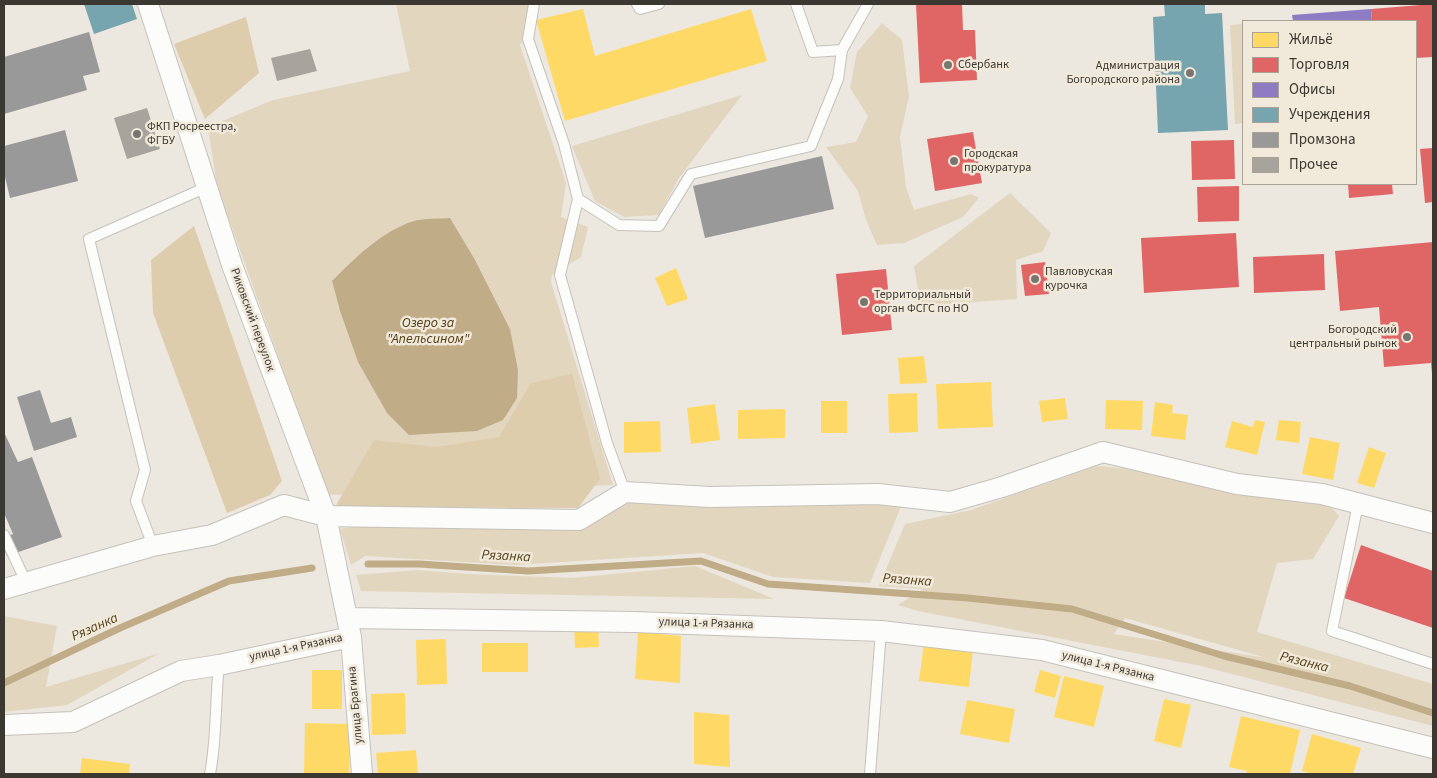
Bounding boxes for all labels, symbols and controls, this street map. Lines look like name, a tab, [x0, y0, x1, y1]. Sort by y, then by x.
legend	[1242, 20, 1417, 185]
text: Жильё	[1289, 29, 1333, 50]
text: Торговля	[1289, 54, 1349, 75]
place label: Сбербанк	[958, 58, 1009, 72]
marker: Сбербанк	[942, 59, 954, 71]
place label: Администрация Богородского района	[1066, 59, 1180, 87]
marker: Администрация Богородского района	[1184, 67, 1196, 79]
text: Офисы	[1289, 79, 1335, 100]
text: Учреждения	[1289, 104, 1370, 125]
place label: ФКП Росреестра, ФГБУ	[147, 120, 236, 148]
marker: ФКП Росреестра, ФГБУ	[131, 128, 143, 140]
text: Промзона	[1289, 129, 1356, 150]
place label: Городская прокуратура	[964, 147, 1031, 175]
text: Прочее	[1289, 154, 1338, 175]
marker: Городская прокуратура	[948, 155, 960, 167]
place label: Павловуская курочка	[1045, 265, 1113, 293]
street label: Риковский переулок	[227, 266, 277, 374]
marker: Павловуская курочка	[1029, 273, 1041, 285]
place label: Территориальный орган ФСГС по НО	[874, 288, 971, 316]
marker: Территориальный орган ФСГС по НО	[858, 296, 870, 308]
water label: Озеро за "Апельсином"	[387, 316, 469, 348]
place label: Богородский центральный рынок	[1289, 323, 1397, 351]
marker: Богородский центральный рынок	[1401, 331, 1413, 343]
water label: Рязанка	[481, 547, 531, 567]
water label: Рязанка	[882, 571, 932, 591]
water label: Рязанка	[69, 610, 121, 646]
street label: улица 1-я Рязанка	[658, 615, 754, 633]
street label: улица 1-я Рязанка	[248, 631, 344, 665]
street label: улица 1-я Рязанка	[1060, 649, 1156, 685]
water label: Рязанка	[1278, 649, 1330, 677]
street label: улица Брагина	[345, 666, 367, 744]

